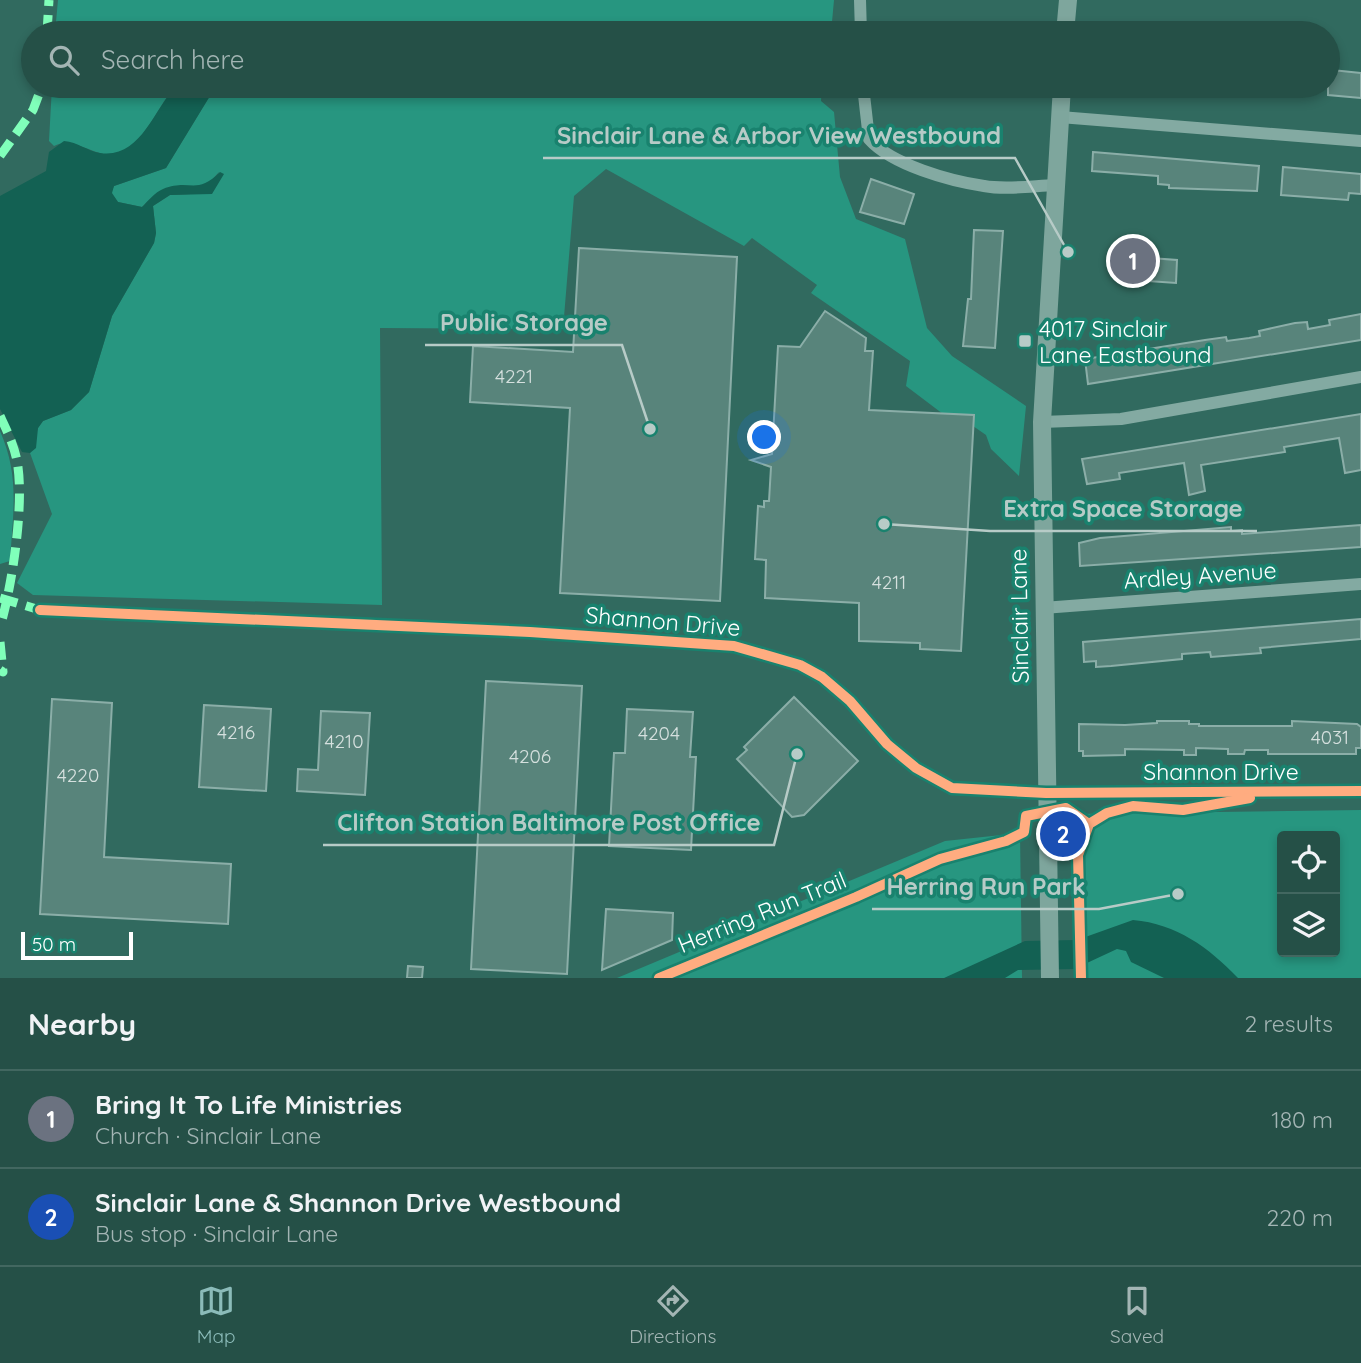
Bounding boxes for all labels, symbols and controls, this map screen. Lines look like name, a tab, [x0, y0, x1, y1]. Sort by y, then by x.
search box	[21, 21, 1340, 98]
icon: search	[45, 41, 83, 79]
text: Search here	[101, 43, 245, 76]
callout: Sinclair Lane & Arbor View Westbound	[543, 113, 1015, 158]
text: Sinclair Lane & Arbor View Westbound	[557, 120, 1001, 150]
pin: 1	[1110, 235, 1156, 287]
callout: Public Storage	[425, 300, 622, 345]
text: Public Storage	[440, 307, 608, 337]
place label: 4017 Sinclair Lane Eastbound	[1039, 314, 1211, 369]
marker: 4017 Sinclair Lane Eastbound	[1017, 333, 1033, 349]
house number: 4221	[495, 364, 533, 388]
your location	[747, 420, 781, 454]
callout: Extra Space Storage	[990, 486, 1257, 531]
text: Extra Space Storage	[1003, 493, 1243, 523]
street label: Sinclair Lane	[1003, 548, 1035, 684]
street label: Ardley Avenue	[1123, 555, 1277, 595]
house number: 4211	[872, 570, 906, 594]
street label: Shannon Drive	[584, 600, 742, 642]
house number: 4216	[217, 720, 255, 744]
house number: 4204	[638, 721, 680, 745]
house number: 4031	[1311, 725, 1349, 749]
house number: 4210	[325, 729, 363, 753]
house number: 4206	[509, 744, 551, 768]
street label: Shannon Drive	[1143, 757, 1299, 786]
house number: 4220	[57, 763, 99, 787]
callout: Clifton Station Baltimore Post Office	[323, 800, 774, 845]
text: Clifton Station Baltimore Post Office	[337, 807, 761, 837]
pin: 2	[1040, 808, 1086, 860]
map controls	[1277, 831, 1340, 957]
button: locate	[1277, 831, 1340, 894]
callout: Herring Run Park	[872, 864, 1099, 909]
street label: Herring Run Trail	[673, 865, 851, 959]
text: Herring Run Park	[886, 871, 1086, 901]
button: layers	[1277, 894, 1340, 957]
scale bar	[21, 929, 133, 961]
text: 50 m	[32, 932, 76, 956]
text: Nearby	[28, 1005, 136, 1043]
text: 2 results	[1244, 1009, 1333, 1038]
text: Bring It To Life Ministries	[95, 1088, 402, 1121]
text: 1	[47, 1105, 55, 1134]
text: 180 m	[1271, 1105, 1333, 1134]
text: Church · Sinclair Lane	[95, 1121, 321, 1150]
text: Sinclair Lane & Shannon Drive Westbound	[95, 1186, 621, 1219]
text: 2	[44, 1203, 58, 1232]
text: 220 m	[1267, 1203, 1333, 1232]
text: Bus stop · Sinclair Lane	[95, 1219, 338, 1248]
tab: Map	[197, 1282, 236, 1348]
tab: Directions	[629, 1282, 716, 1348]
tab: Saved	[1110, 1282, 1164, 1348]

